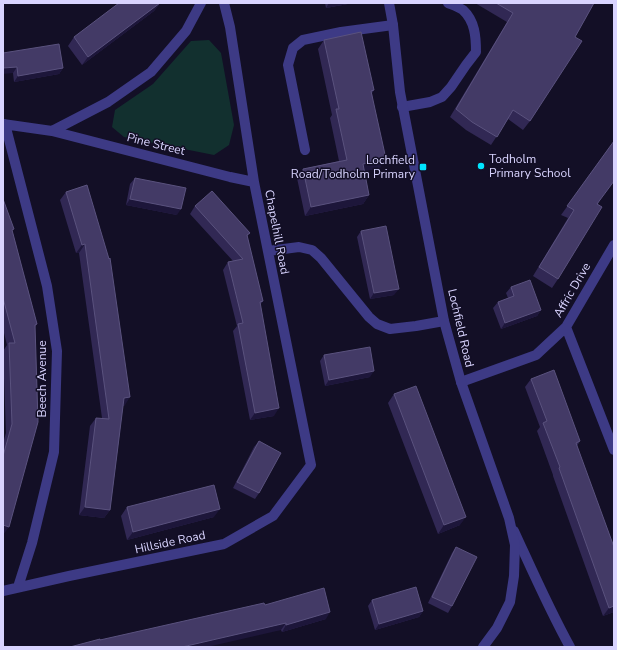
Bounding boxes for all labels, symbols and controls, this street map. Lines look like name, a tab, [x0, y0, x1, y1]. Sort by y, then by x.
street label: Pine Street	[125, 129, 188, 159]
place label: Todholm Primary School	[489, 151, 571, 181]
place label: Lochfield Road/Todholm Primary	[291, 152, 416, 182]
marker: Todholm Primary School	[476, 161, 486, 171]
marker: Lochfield Road/Todholm Primary	[418, 162, 428, 172]
street label: Chapelhill Road	[261, 188, 293, 276]
street label: Affric Drive	[550, 260, 594, 320]
street label: Lochfield Road	[444, 287, 478, 369]
street label: Beech Avenue	[34, 340, 50, 418]
street label: Hillside Road	[133, 527, 207, 557]

